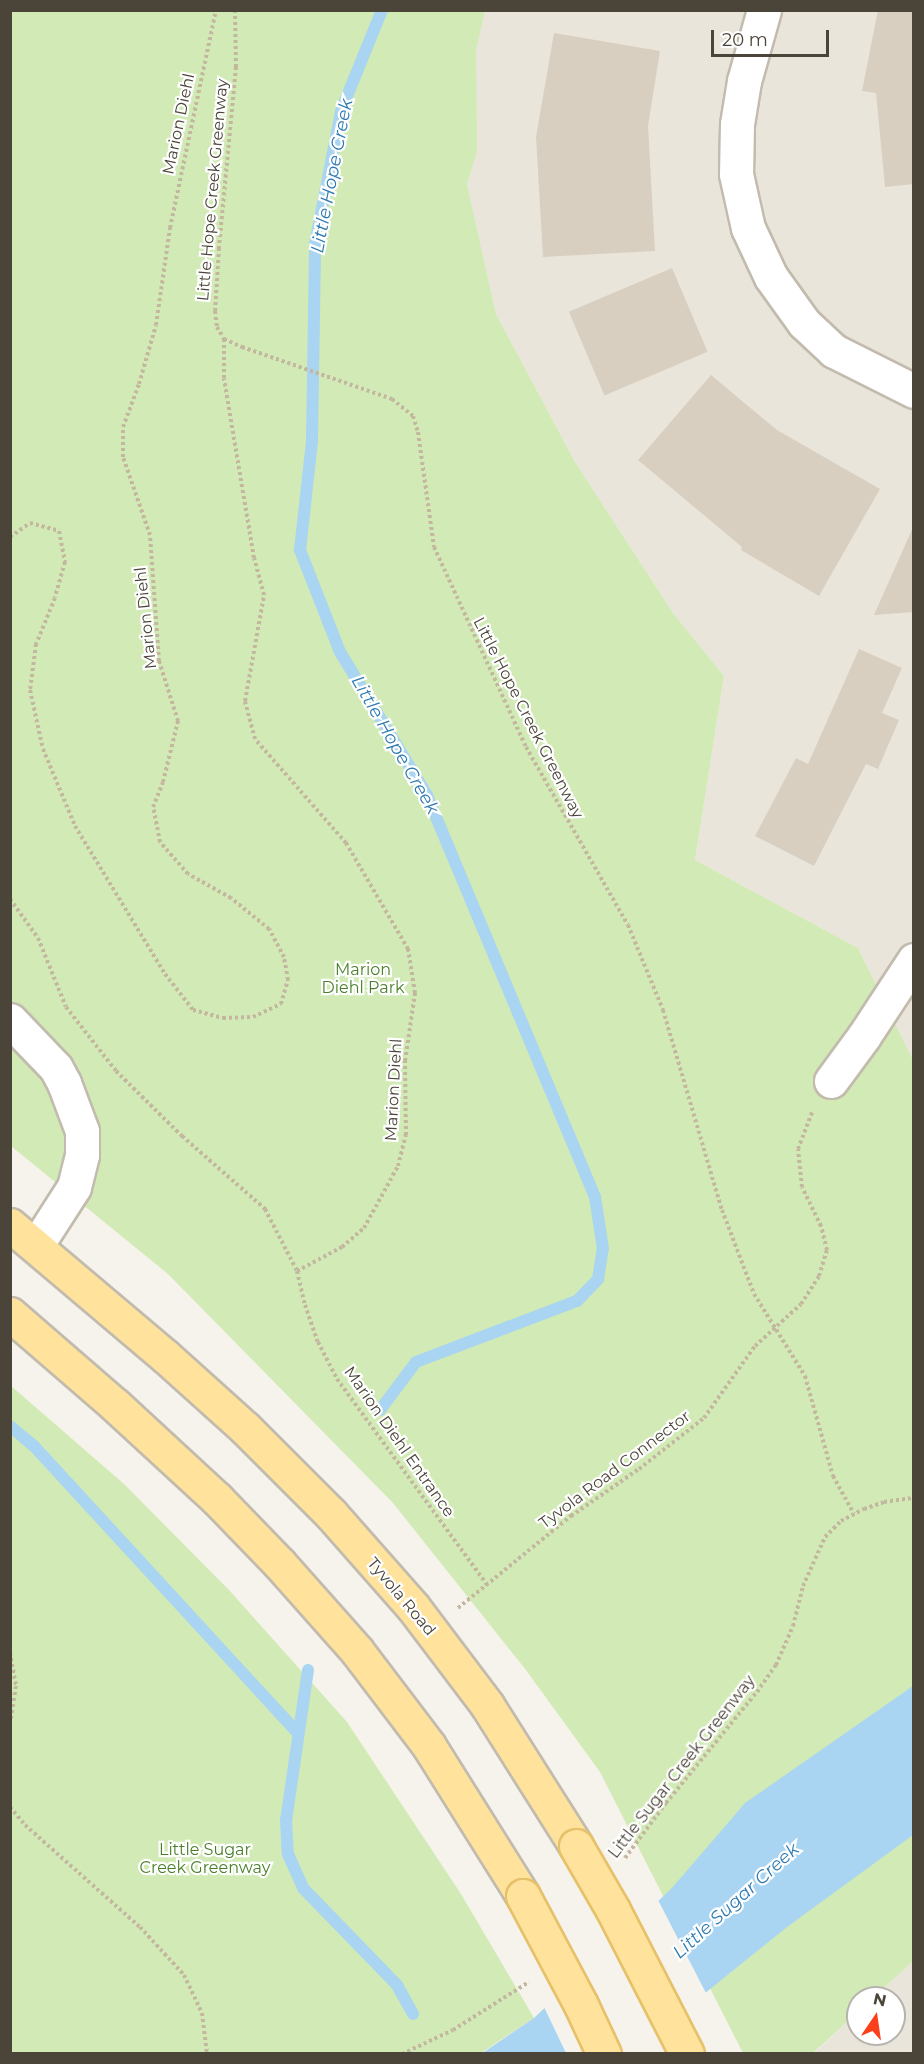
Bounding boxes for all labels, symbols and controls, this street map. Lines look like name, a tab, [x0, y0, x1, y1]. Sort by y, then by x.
scale bar	[714, 18, 832, 56]
text: 20 m	[722, 29, 768, 51]
street label: Marion Diehl	[159, 72, 199, 176]
street label: Little Hope Creek Greenway	[194, 78, 232, 302]
water label: Little Hope Creek	[306, 97, 358, 255]
street label: Marion Diehl	[131, 566, 161, 670]
street label: Little Hope Creek Greenway	[469, 614, 587, 822]
water label: Little Hope Creek	[347, 672, 443, 818]
park label: Marion Diehl Park	[321, 960, 405, 998]
street label: Marion Diehl	[382, 1038, 406, 1142]
street label: Marion Diehl Entrance	[340, 1363, 458, 1521]
street label: Tyvola Road Connector	[536, 1407, 694, 1533]
street label: Tyvola Road	[363, 1554, 439, 1640]
street label: Little Sugar Creek Greenway	[605, 1672, 759, 1862]
water label: Little Sugar Creek	[668, 1839, 804, 1963]
park label: Little Sugar Creek Greenway	[140, 1840, 270, 1878]
north arrow	[846, 1986, 906, 2046]
text: N	[871, 1989, 888, 2011]

